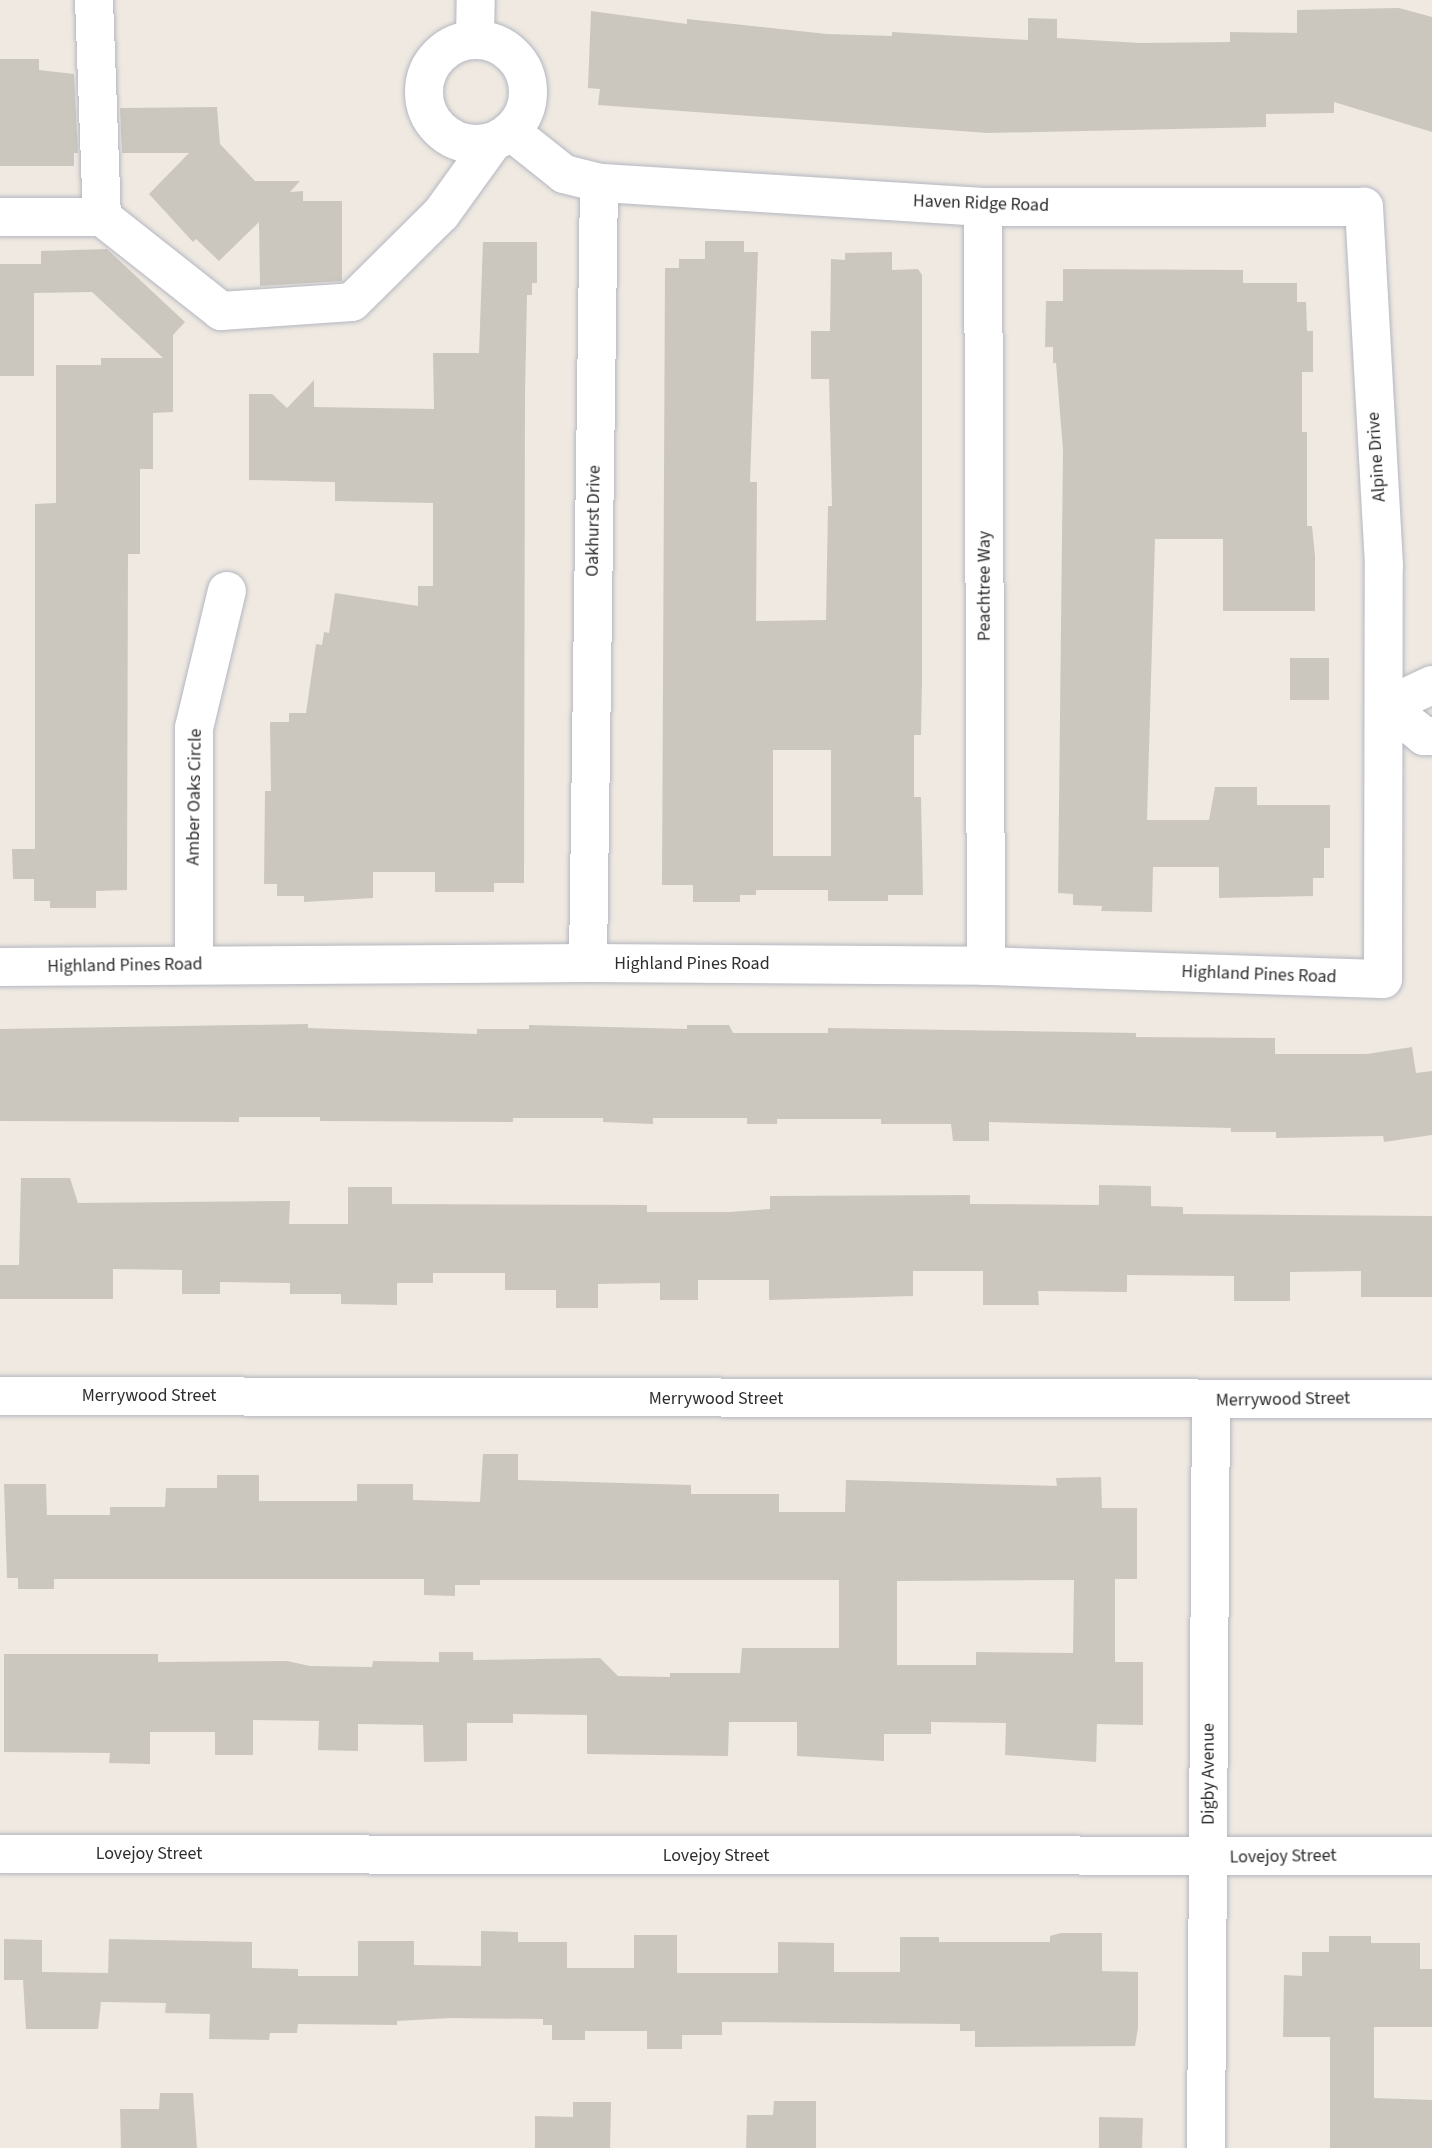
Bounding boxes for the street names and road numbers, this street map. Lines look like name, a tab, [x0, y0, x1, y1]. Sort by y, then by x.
street label: Haven Ridge Road	[913, 191, 1049, 217]
street label: Alpine Drive	[1363, 411, 1391, 503]
street label: Oakhurst Drive	[582, 465, 606, 577]
street label: Peachtree Way	[974, 531, 996, 641]
street label: Amber Oaks Circle	[183, 728, 207, 866]
street label: Highland Pines Road	[614, 953, 770, 975]
street label: Highland Pines Road	[47, 954, 203, 978]
street label: Highland Pines Road	[1181, 961, 1337, 989]
street label: Merrywood Street	[82, 1385, 216, 1407]
street label: Merrywood Street	[649, 1388, 783, 1410]
street label: Merrywood Street	[1216, 1388, 1350, 1412]
street label: Digby Avenue	[1198, 1723, 1220, 1825]
street label: Lovejoy Street	[96, 1843, 202, 1865]
street label: Lovejoy Street	[663, 1845, 769, 1867]
street label: Lovejoy Street	[1229, 1845, 1337, 1869]

